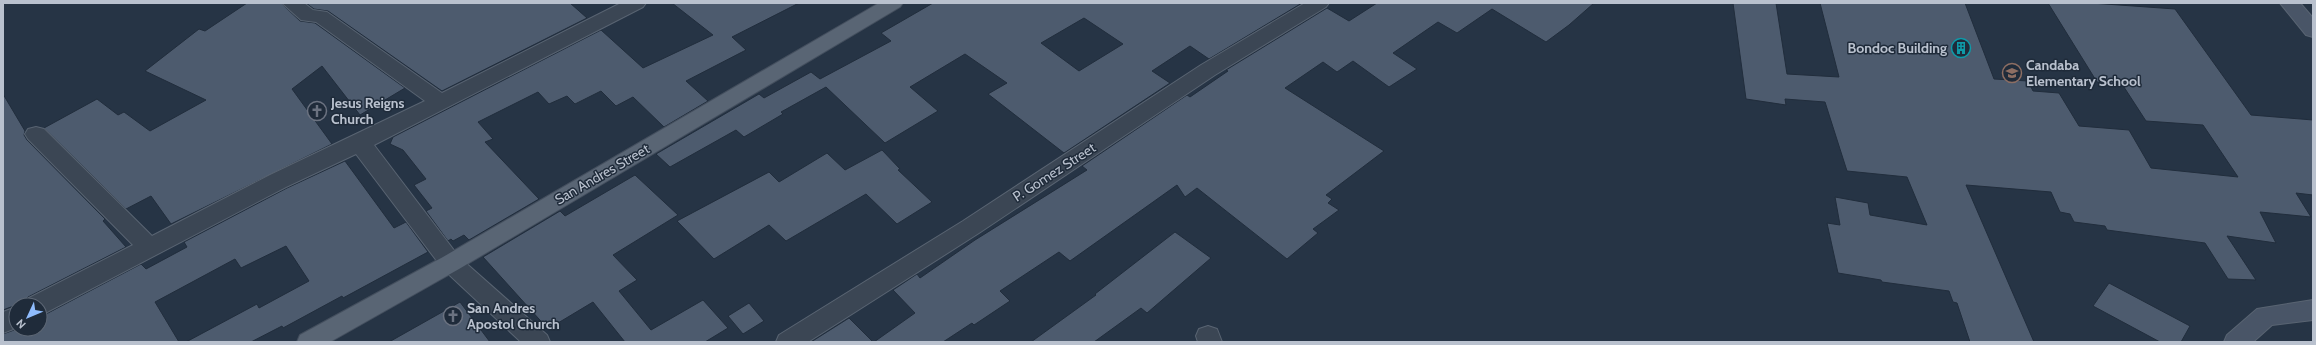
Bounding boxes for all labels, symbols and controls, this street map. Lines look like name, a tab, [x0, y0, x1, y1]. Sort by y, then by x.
building icon: Bondoc Building	[1950, 37, 1972, 59]
place label: Bondoc Building	[1848, 39, 1947, 57]
place label: Candaba Elementary School	[2026, 56, 2141, 90]
school or university icon: Candaba Elementary School	[2001, 62, 2023, 84]
place label: Jesus Reigns Church	[330, 94, 404, 128]
church icon: Jesus Reigns Church	[306, 100, 328, 122]
street label: P. Gomez Street	[1009, 138, 1099, 205]
street label: San Andres Street	[551, 139, 653, 208]
north arrow	[8, 297, 48, 337]
place label: San Andres Apostol Church	[467, 299, 560, 333]
church icon: San Andres Apostol Church	[442, 305, 464, 327]
text: N	[13, 316, 29, 332]

